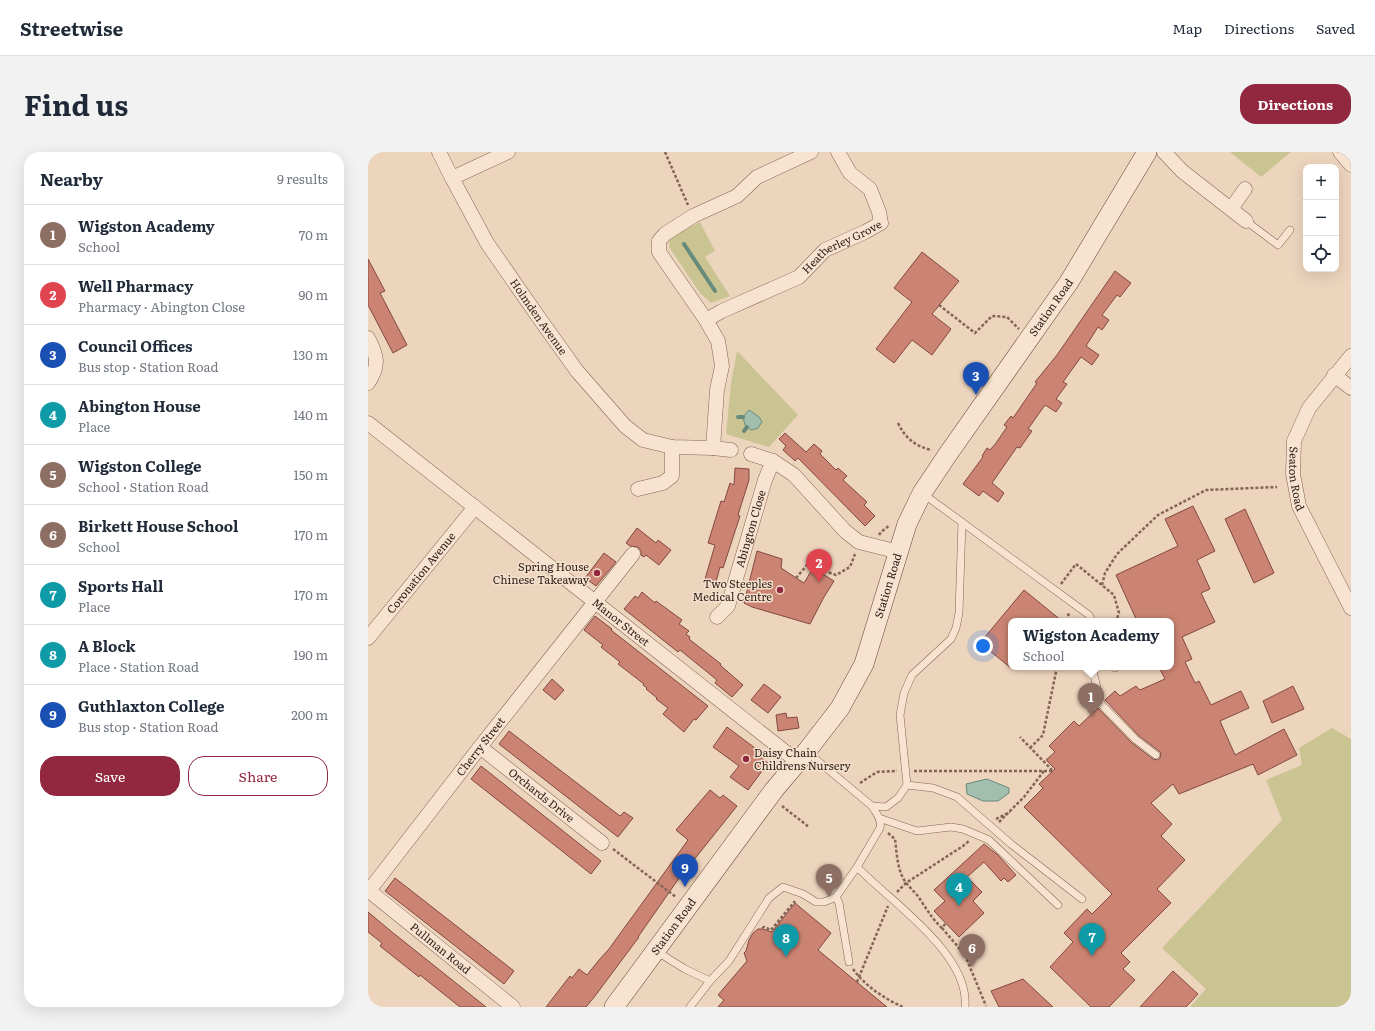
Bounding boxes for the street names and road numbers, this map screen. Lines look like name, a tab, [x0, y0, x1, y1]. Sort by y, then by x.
street label: Heatherley Grove	[798, 215, 884, 276]
street label: Holmden Avenue	[507, 275, 572, 358]
street label: Station Road	[1024, 275, 1076, 339]
street label: Seaton Road	[1286, 446, 1309, 514]
street label: Abington Close	[731, 488, 769, 569]
street label: Coronation Avenue	[382, 528, 459, 617]
street label: Station Road	[870, 551, 905, 620]
street label: Manor Street	[589, 594, 654, 650]
street label: Cherry Street	[452, 713, 508, 779]
street label: Orchards Drive	[506, 763, 579, 826]
street label: Station Road	[646, 894, 699, 958]
street label: Pullman Road	[407, 918, 475, 977]

